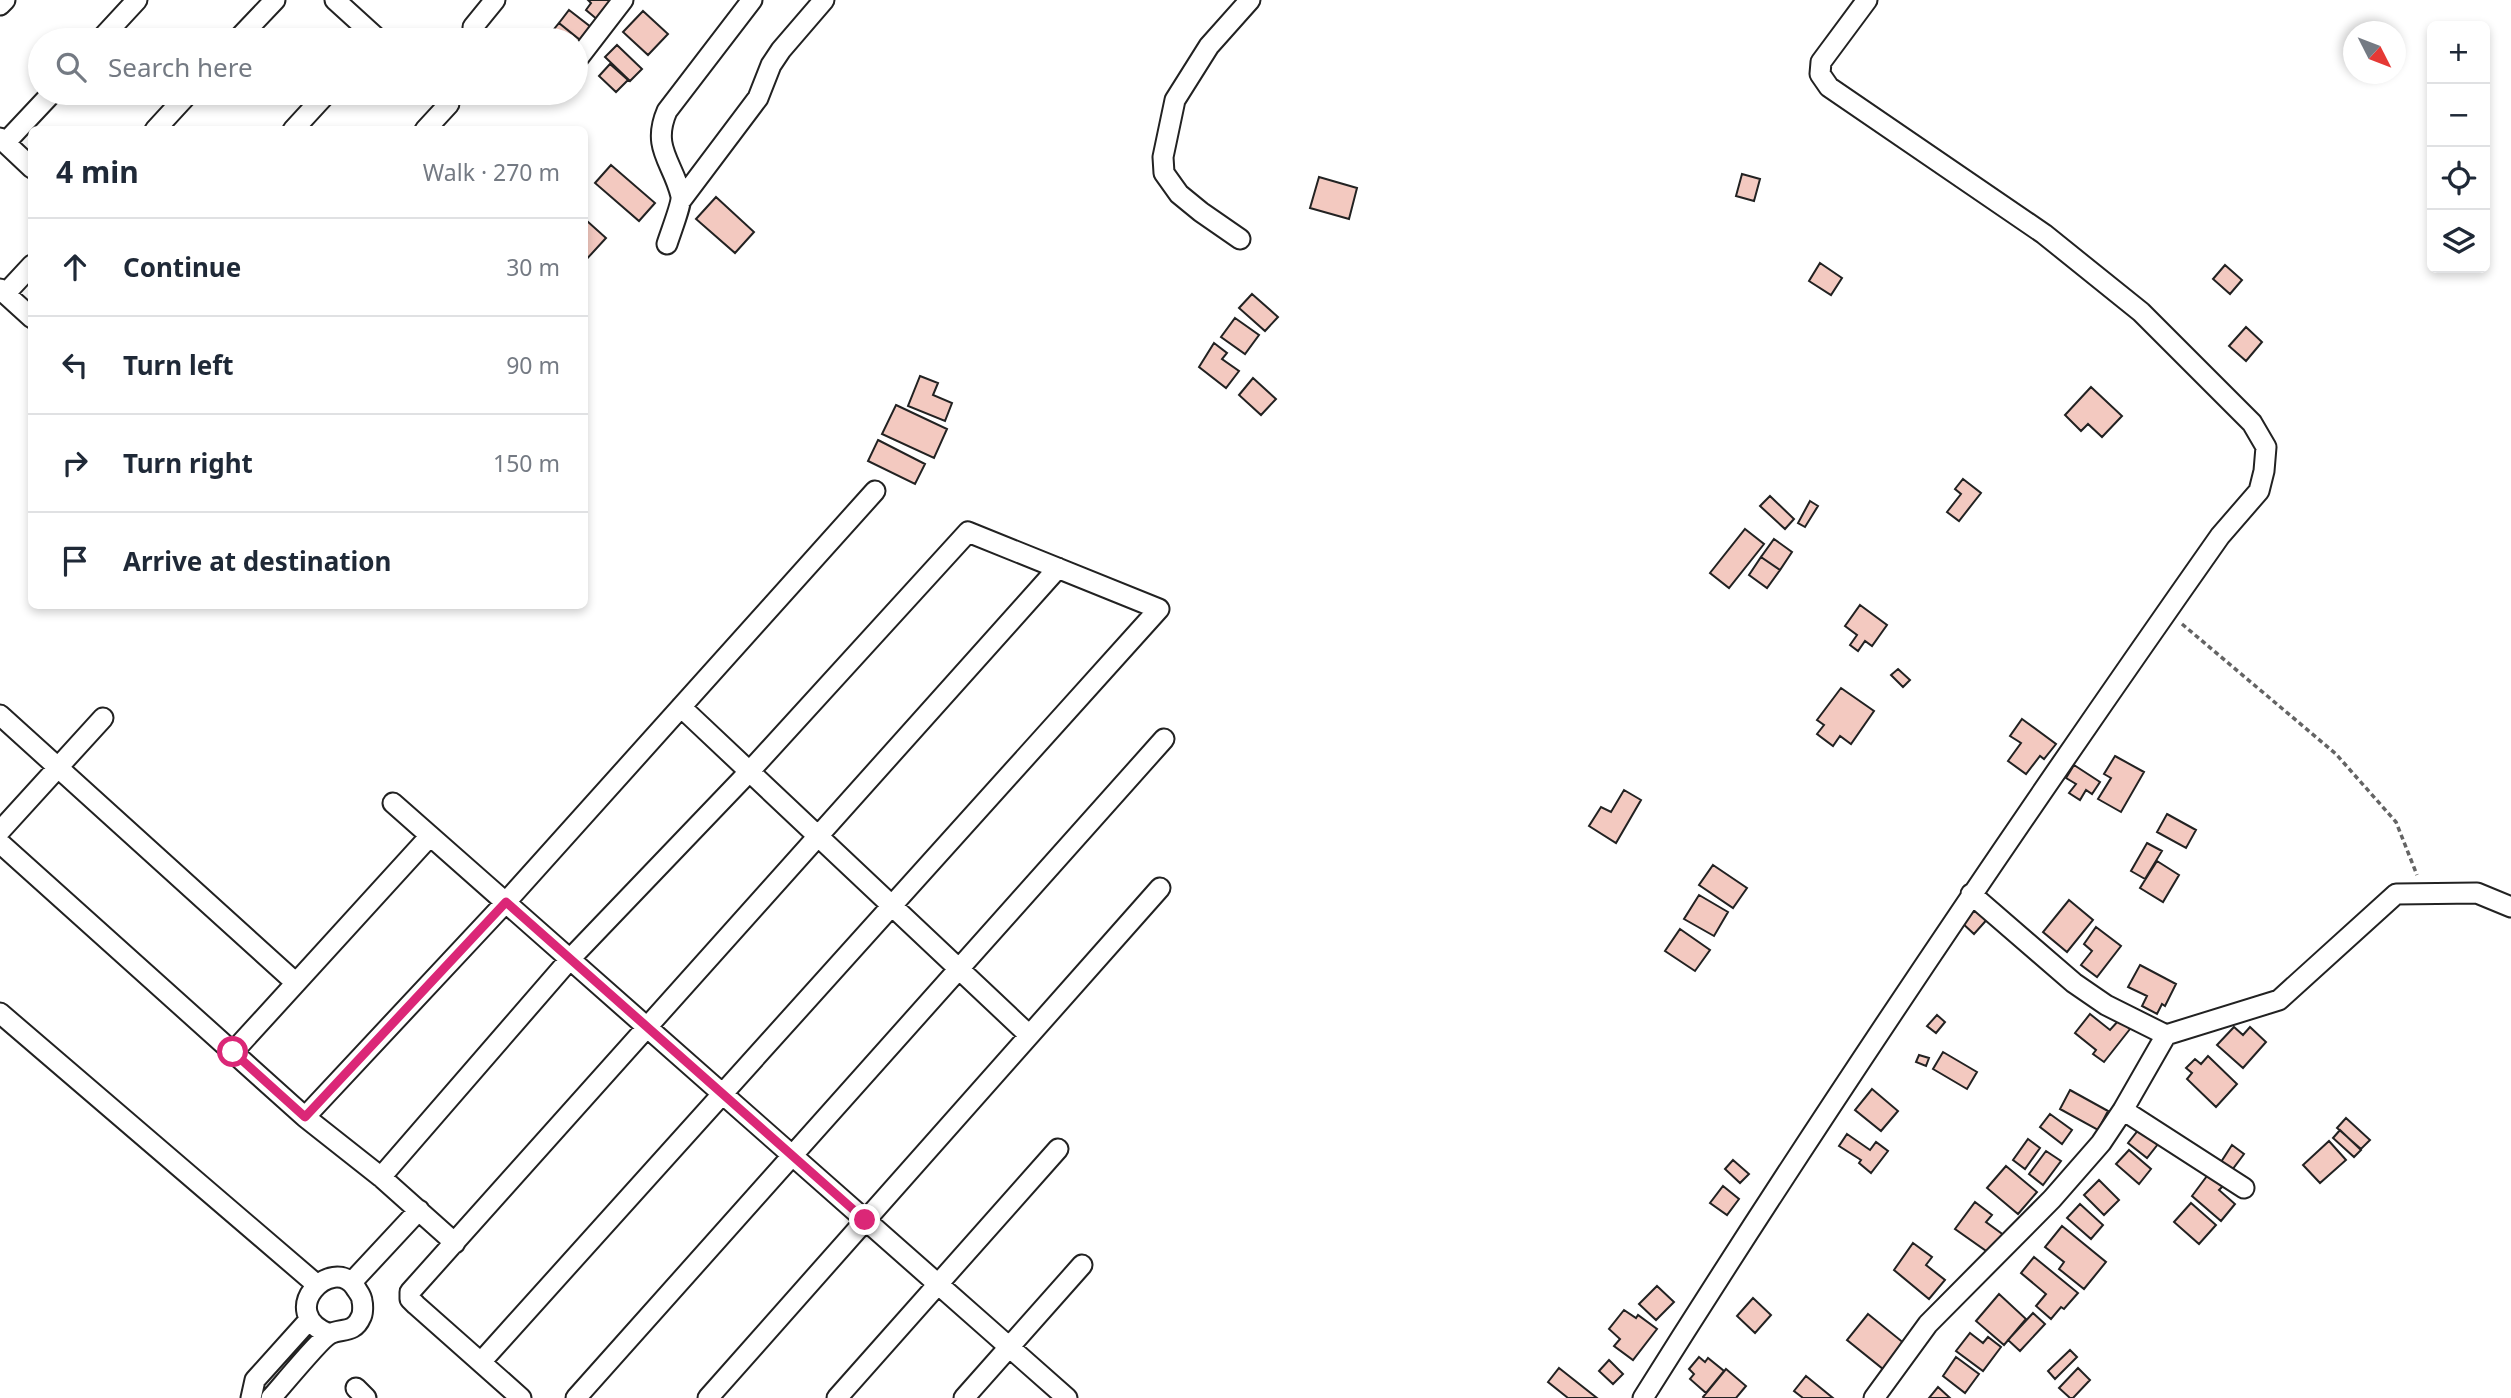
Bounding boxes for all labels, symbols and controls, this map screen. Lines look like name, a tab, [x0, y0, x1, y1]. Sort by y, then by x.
north arrow	[2343, 21, 2406, 84]
map controls	[2427, 21, 2490, 273]
button: +	[2427, 21, 2490, 84]
search box	[28, 28, 588, 105]
icon: search	[52, 48, 90, 86]
text: Search here	[108, 49, 253, 85]
button: −	[2427, 84, 2490, 147]
button: locate	[2427, 147, 2490, 210]
text: 4 min	[56, 151, 139, 192]
text: Walk · 270 m	[423, 156, 560, 188]
button: layers	[2427, 210, 2490, 273]
icon: ahead	[56, 248, 94, 286]
text: Continue	[123, 249, 241, 285]
text: 30 m	[506, 251, 560, 283]
icon: left	[56, 346, 94, 384]
text: Turn left	[123, 347, 234, 383]
text: 90 m	[506, 349, 560, 381]
icon: right	[56, 444, 94, 482]
text: Turn right	[123, 445, 253, 481]
text: 150 m	[493, 447, 560, 479]
icon: arrive	[56, 542, 94, 580]
text: Arrive at destination	[123, 543, 392, 579]
route start	[217, 1036, 248, 1067]
route end	[849, 1204, 880, 1235]

